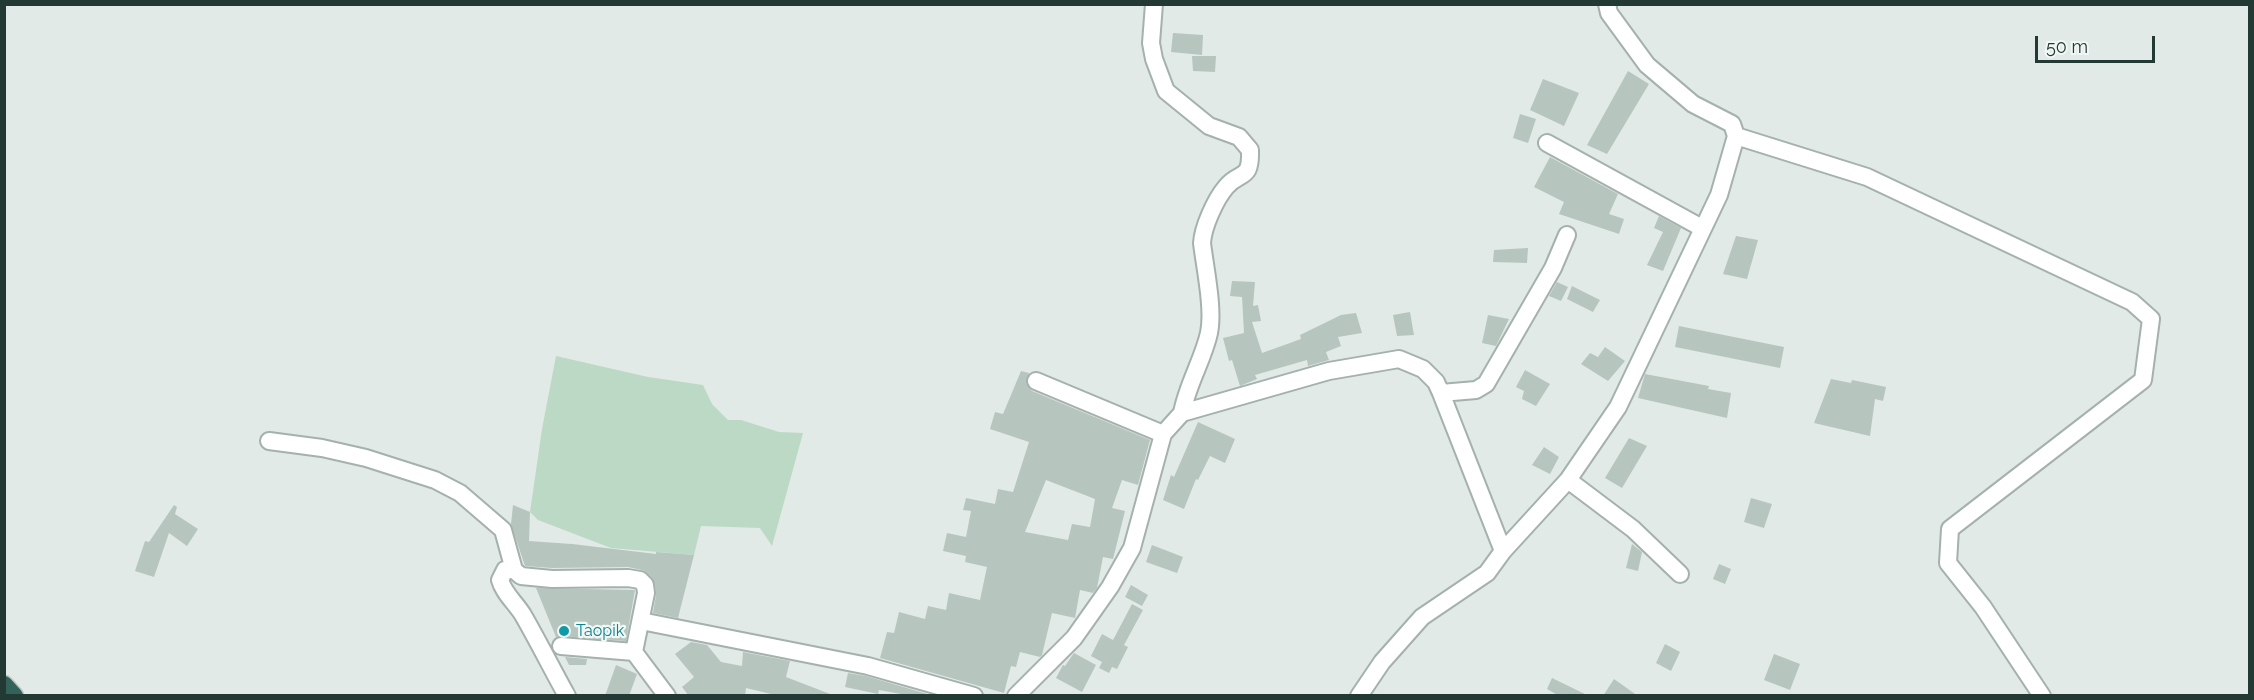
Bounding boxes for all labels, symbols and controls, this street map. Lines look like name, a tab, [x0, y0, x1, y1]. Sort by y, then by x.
scale bar	[2038, 24, 2158, 62]
text: 50 m	[2046, 36, 2088, 57]
place label: Taopik	[576, 621, 624, 641]
marker: Taopik	[557, 624, 571, 638]

